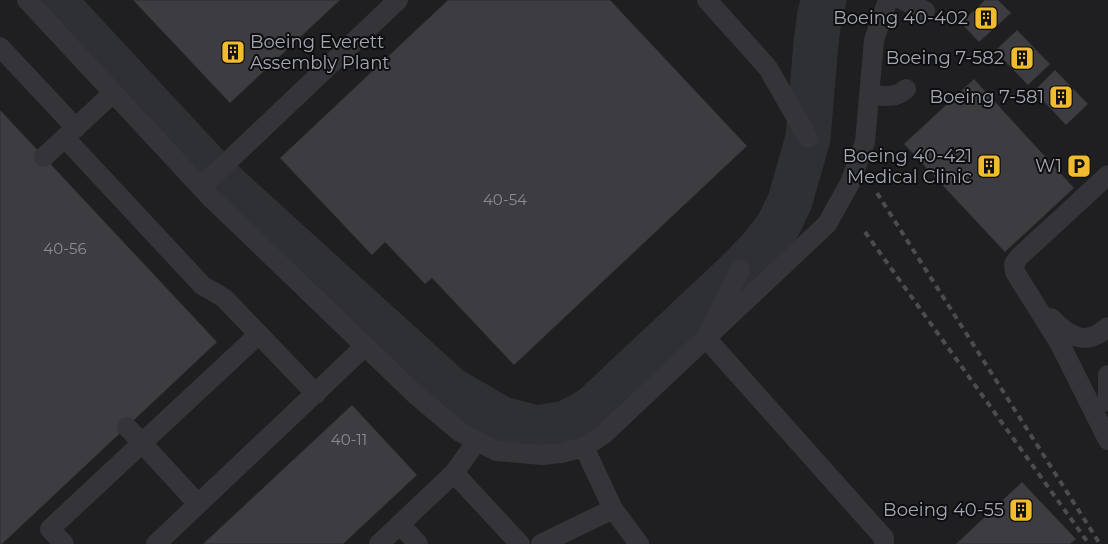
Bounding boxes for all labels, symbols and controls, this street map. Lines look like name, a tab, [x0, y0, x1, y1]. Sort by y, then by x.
building icon: Boeing 40-402	[973, 5, 999, 31]
place label: Boeing 40-402	[833, 7, 968, 29]
place label: Boeing Everett Assembly Plant	[250, 31, 390, 74]
building icon: Boeing Everett Assembly Plant	[220, 39, 246, 65]
building icon: Boeing 7-582	[1009, 45, 1035, 71]
place label: Boeing 7-582	[886, 47, 1004, 69]
building icon: Boeing 7-581	[1048, 84, 1074, 110]
place label: Boeing 7-581	[929, 86, 1044, 108]
place label: Boeing 40-421 Medical Clinic	[843, 145, 972, 188]
building icon: Boeing 40-421 Medical Clinic	[976, 153, 1002, 179]
parking icon: W1	[1066, 153, 1092, 179]
place label: W1	[1035, 155, 1062, 177]
house number: 40-54	[483, 190, 527, 209]
house number: 40-56	[43, 239, 87, 258]
house number: 40-11	[331, 430, 367, 449]
building icon: Boeing 40-55	[1008, 497, 1034, 523]
place label: Boeing 40-55	[883, 499, 1004, 521]

